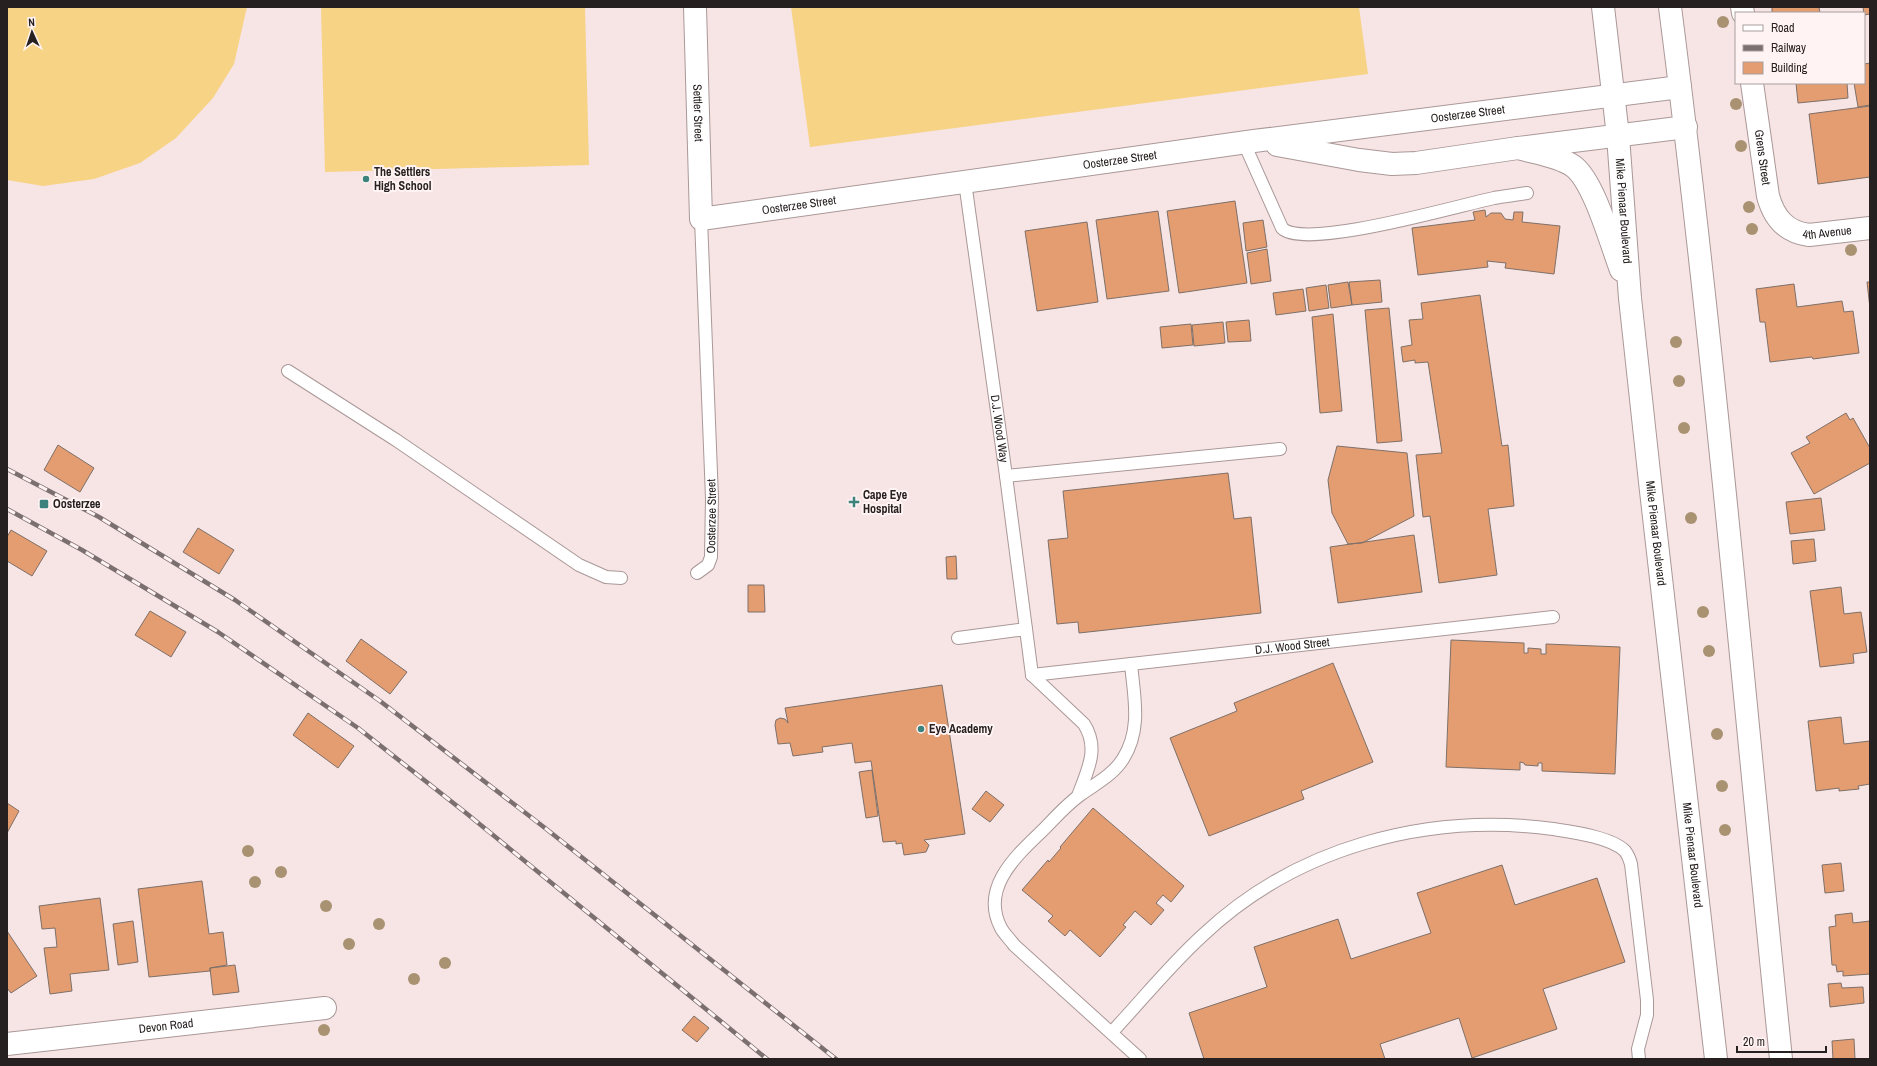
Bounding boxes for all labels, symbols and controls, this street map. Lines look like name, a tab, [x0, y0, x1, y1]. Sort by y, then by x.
north arrow	[12, 12, 52, 52]
legend	[1735, 12, 1865, 84]
text: N	[28, 15, 35, 29]
text: Road	[1771, 20, 1795, 36]
text: Railway	[1771, 40, 1806, 56]
text: Building	[1771, 60, 1808, 76]
street label: Settler Street	[689, 84, 707, 142]
street label: Oosterzee Street	[1430, 101, 1506, 127]
street label: Grens Street	[1751, 128, 1774, 186]
street label: Oosterzee Street	[1082, 147, 1158, 173]
street label: Mike Pienaar Boulevard	[1612, 158, 1635, 264]
place label: The Settlers High School	[374, 164, 432, 194]
marker: The Settlers High School	[361, 174, 371, 184]
street label: Oosterzee Street	[761, 192, 837, 218]
street label: 4th Avenue	[1801, 222, 1853, 243]
street label: D.J. Wood Way	[987, 394, 1012, 463]
street label: Oosterzee Street	[703, 478, 720, 554]
street label: Mike Pienaar Boulevard	[1642, 480, 1670, 587]
place label: Cape Eye Hospital	[863, 487, 908, 517]
place label: Oosterzee	[53, 496, 101, 512]
marker: Cape Eye Hospital	[848, 496, 860, 508]
marker: Oosterzee	[38, 498, 50, 510]
street label: D.J. Wood Street	[1254, 634, 1331, 658]
place label: Eye Academy	[929, 721, 993, 737]
marker: Eye Academy	[916, 724, 926, 734]
street label: Mike Pienaar Boulevard	[1679, 802, 1707, 909]
street label: Devon Road	[138, 1015, 194, 1037]
scale bar	[1737, 1028, 1826, 1054]
text: 20 m	[1743, 1034, 1765, 1050]

